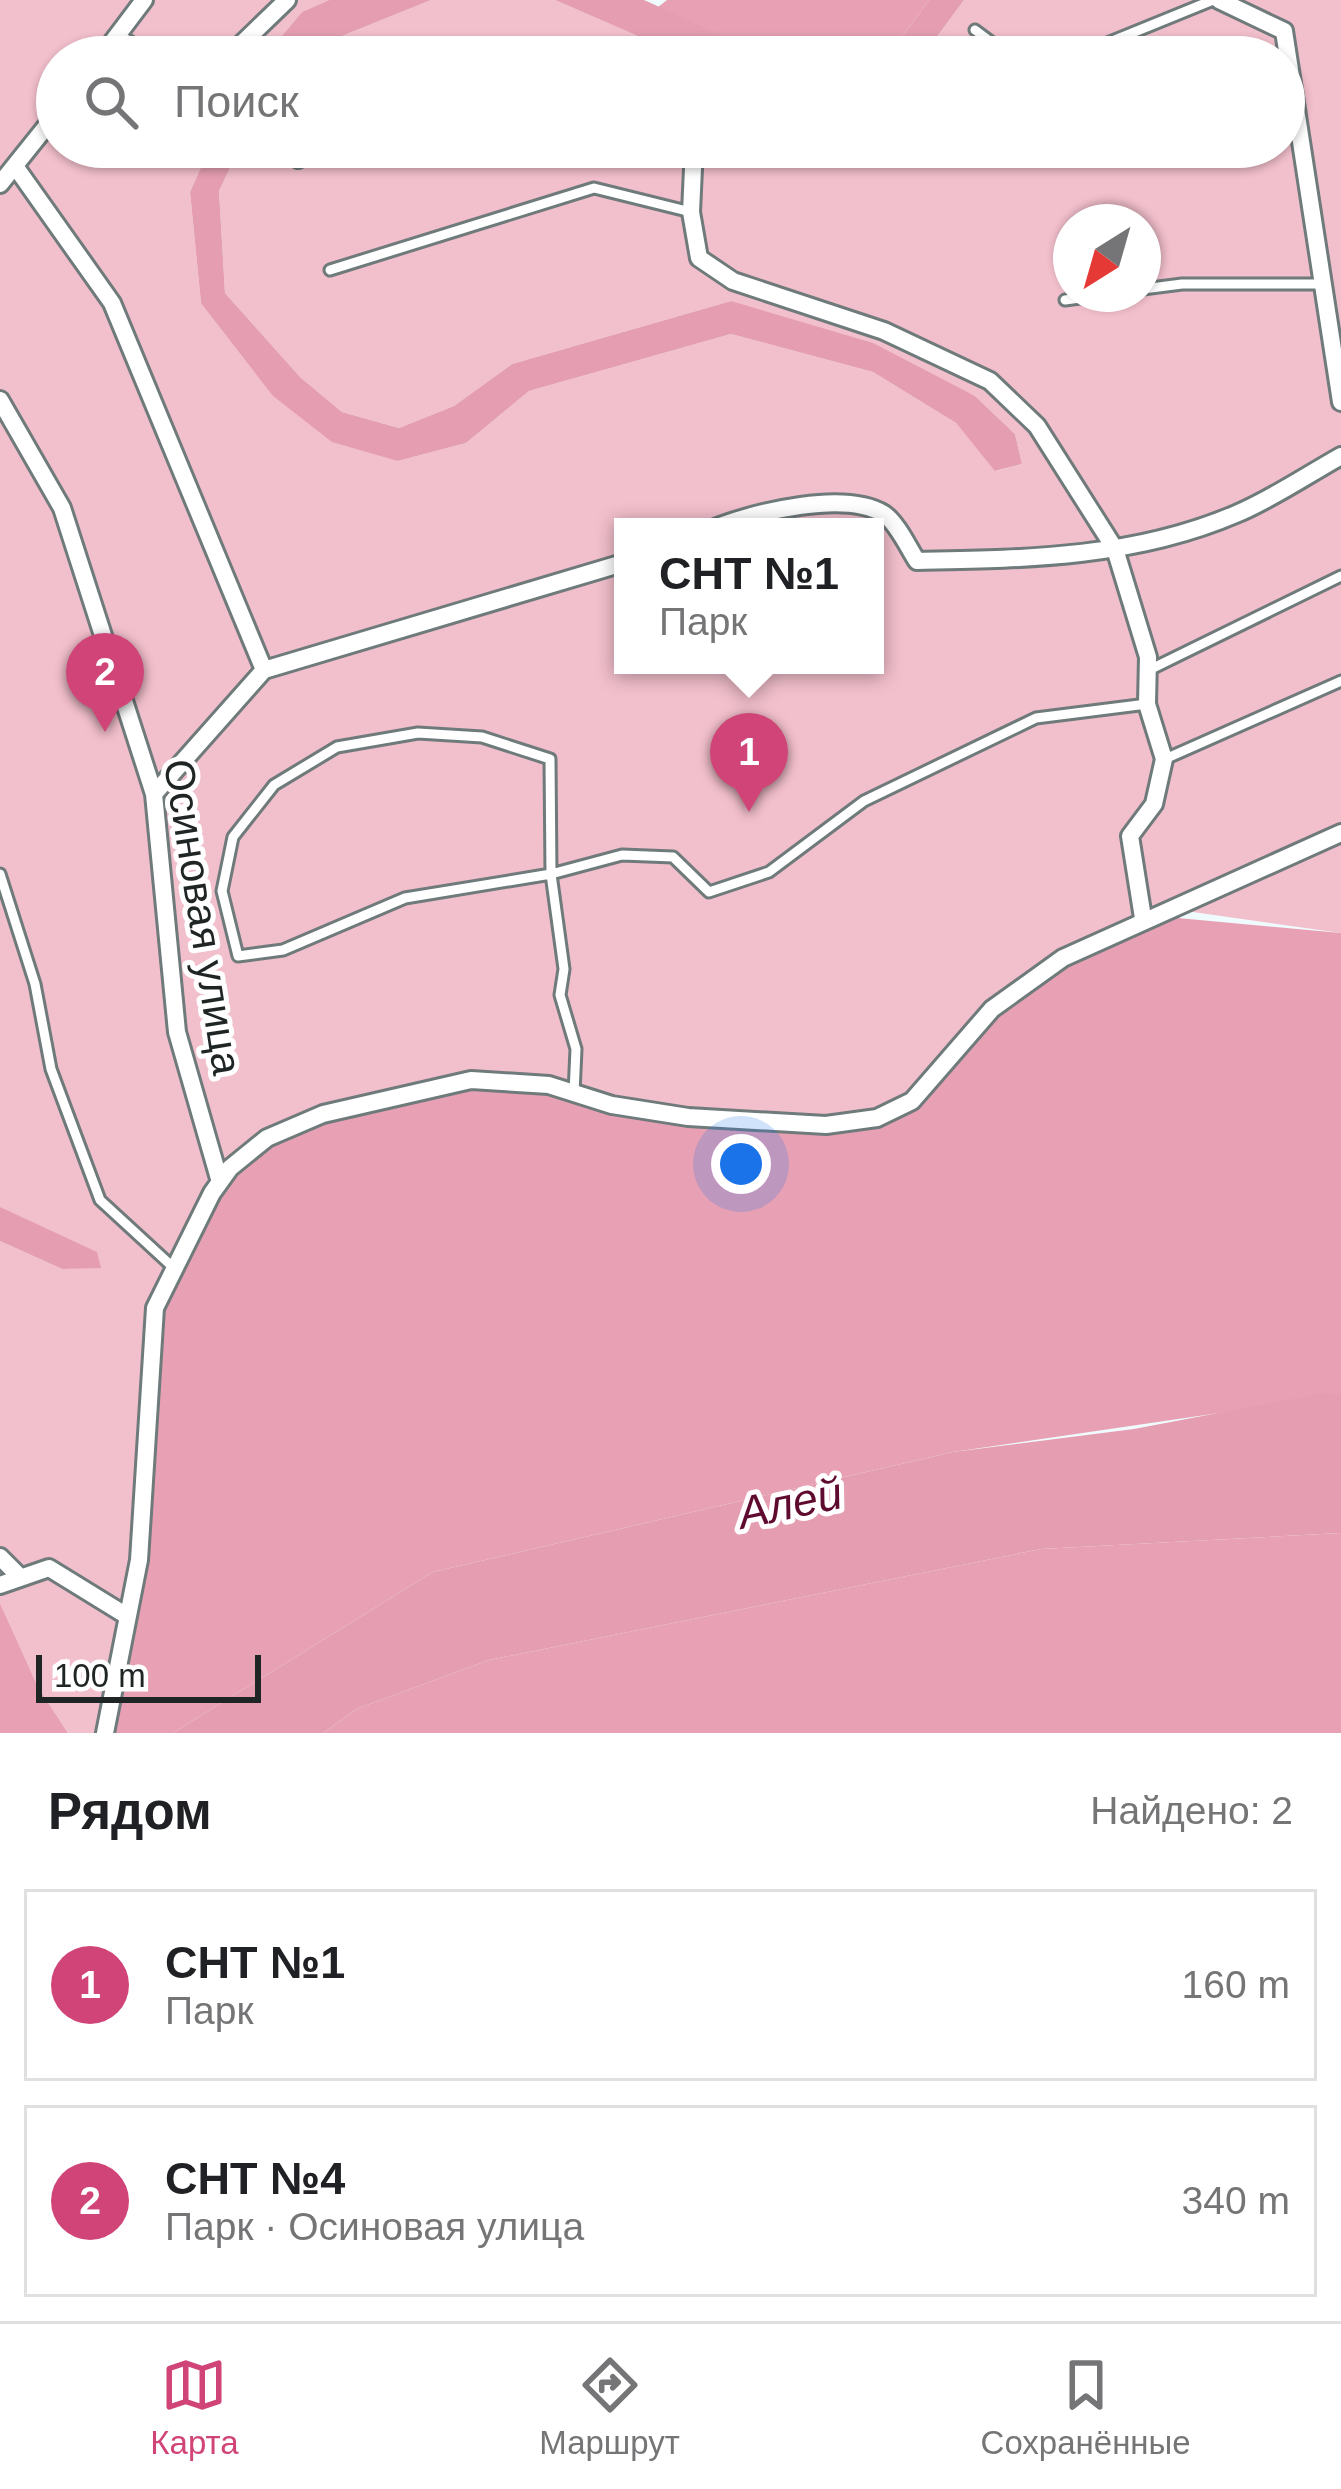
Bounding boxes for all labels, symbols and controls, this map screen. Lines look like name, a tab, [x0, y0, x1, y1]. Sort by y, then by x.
search box	[36, 36, 1305, 168]
icon: search	[78, 69, 144, 135]
text: Поиск	[174, 76, 299, 127]
north arrow	[1053, 204, 1161, 312]
popup	[614, 518, 884, 674]
text: СНТ №1	[659, 548, 839, 599]
text: Парк	[659, 600, 747, 643]
pin: 2	[66, 633, 144, 732]
pin: 1	[710, 713, 788, 812]
street label: Осиновая улица	[155, 756, 251, 1079]
your location	[711, 1134, 771, 1194]
water label: Алей	[730, 1467, 847, 1540]
scale bar	[36, 1649, 261, 1702]
text: 100 m	[54, 1657, 146, 1694]
text: Рядом	[48, 1783, 212, 1840]
text: Найдено: 2	[1090, 1789, 1293, 1832]
text: СНТ №1	[165, 1937, 345, 1988]
text: 1	[79, 1963, 101, 2006]
text: 160 m	[1182, 1963, 1290, 2006]
text: Парк	[165, 1989, 253, 2032]
text: СНТ №4	[165, 2153, 345, 2204]
text: 2	[79, 2179, 101, 2222]
text: 340 m	[1182, 2179, 1290, 2222]
text: Парк · Осиновая улица	[165, 2205, 584, 2248]
tab: Карта	[150, 2352, 239, 2462]
tab: Маршрут	[539, 2352, 680, 2462]
tab: Сохранённые	[981, 2352, 1191, 2462]

